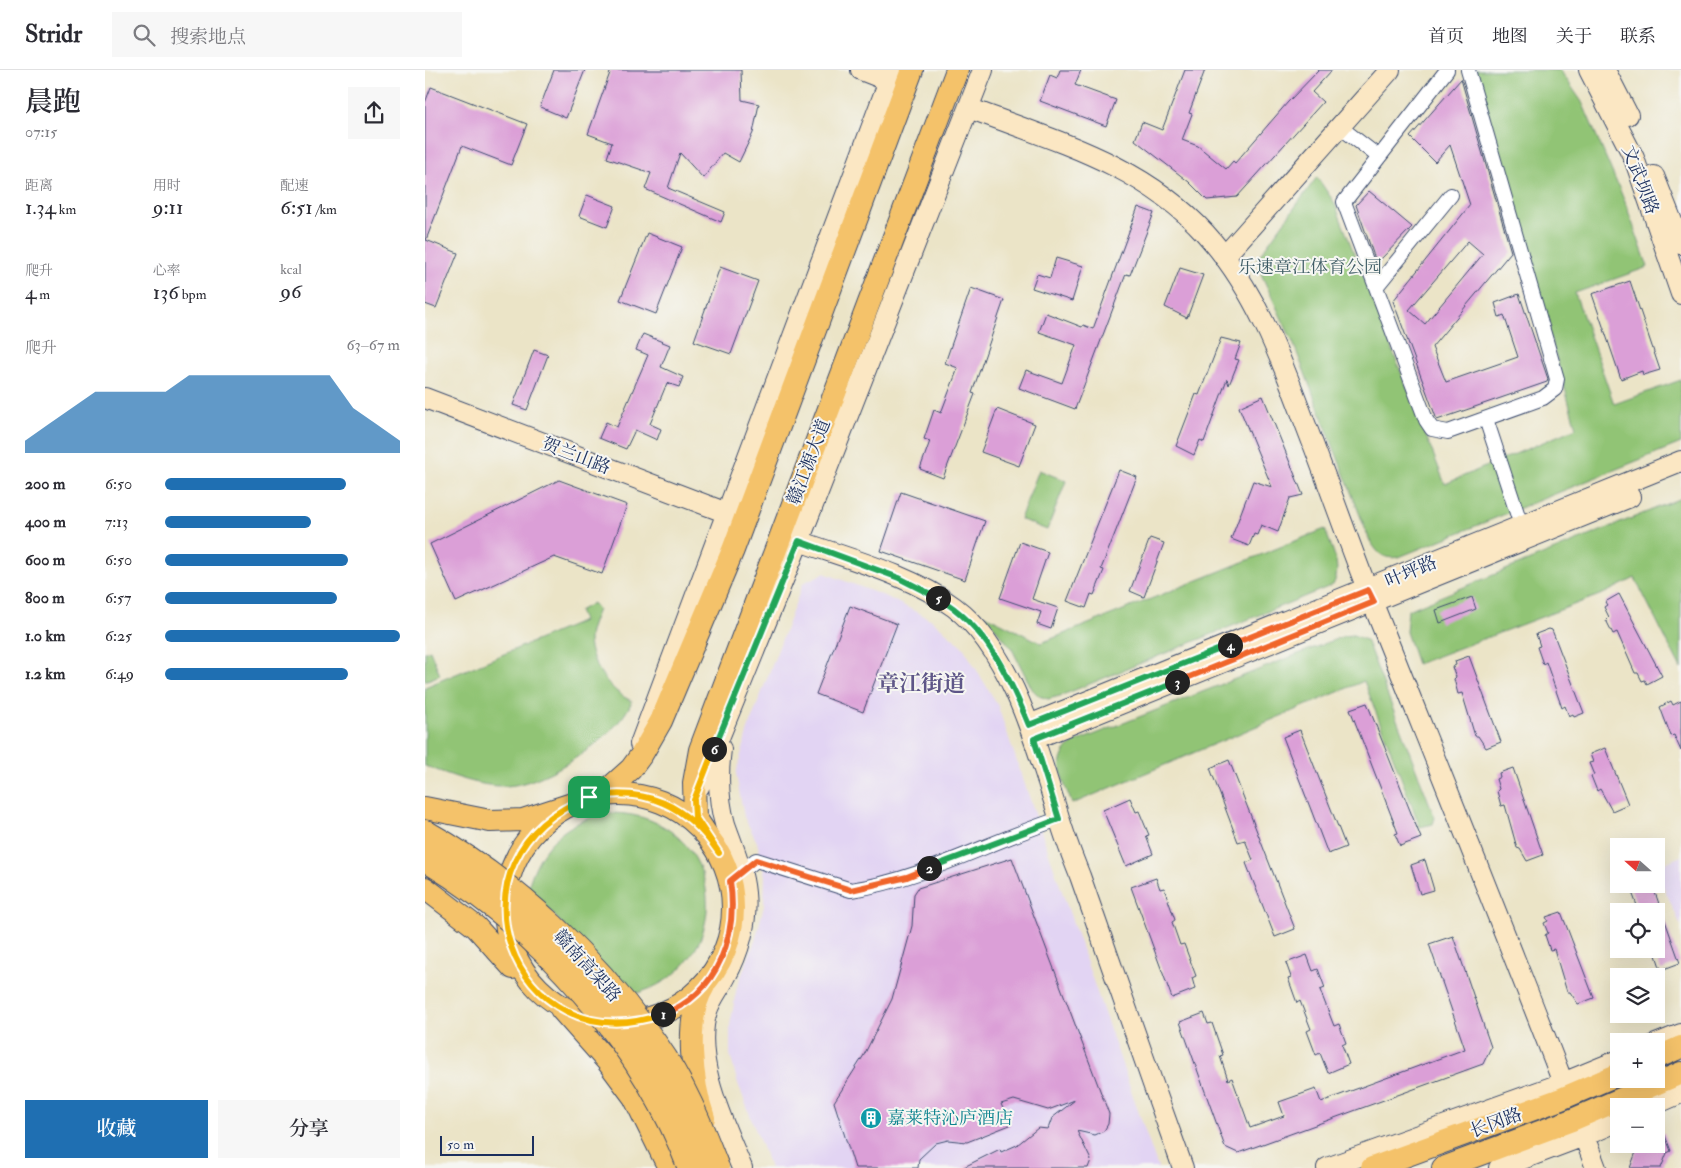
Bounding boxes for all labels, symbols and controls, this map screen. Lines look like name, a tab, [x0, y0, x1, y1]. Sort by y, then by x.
search box	[112, 12, 462, 57]
text: Stridr	[25, 19, 82, 50]
icon: search	[130, 21, 158, 49]
text: 搜索地点	[170, 25, 246, 49]
text: 首页	[1428, 25, 1464, 48]
text: 地图	[1492, 25, 1528, 48]
text: 关于	[1556, 25, 1592, 48]
text: 联系	[1620, 25, 1656, 48]
text: 晨跑	[25, 85, 81, 120]
button: share	[348, 87, 400, 139]
text: 07:15	[25, 122, 57, 142]
street label: 文武坝路	[1616, 142, 1664, 218]
text: 距离	[25, 177, 53, 194]
text: 用时	[153, 177, 181, 194]
text: 配速	[280, 177, 308, 194]
text: 1.34	[25, 194, 56, 221]
text: 9:11	[153, 194, 184, 221]
text: 6:51	[280, 194, 313, 221]
text: km	[56, 201, 76, 218]
text: /km	[313, 201, 337, 218]
park label: 乐速章江体育公园	[1238, 256, 1382, 279]
text: kcal	[280, 261, 302, 278]
text: 爬升	[25, 262, 53, 279]
text: 心率	[153, 262, 181, 279]
text: 96	[280, 278, 302, 305]
text: 4	[25, 279, 36, 306]
text: 136	[153, 279, 179, 306]
text: m	[36, 286, 50, 303]
text: bpm	[179, 286, 207, 303]
text: 63–67 m	[347, 335, 400, 355]
text: 爬升	[25, 338, 57, 358]
street label: 赣江源大道	[782, 416, 836, 508]
street label: 贺兰山路	[538, 432, 614, 480]
text: 200 m	[25, 474, 65, 494]
text: 6:50	[105, 474, 132, 494]
text: 400 m	[25, 512, 66, 532]
text: 7:13	[105, 512, 128, 532]
text: 600 m	[25, 550, 65, 570]
text: 6:50	[105, 550, 132, 570]
street label: 叶坪路	[1382, 551, 1440, 593]
pin: 5	[925, 586, 951, 610]
text: 800 m	[25, 588, 65, 608]
text: 6:57	[105, 588, 131, 608]
text: 5	[935, 590, 942, 607]
text: 1.0 km	[25, 626, 65, 646]
text: 6:25	[105, 626, 132, 646]
pin: 4	[1217, 632, 1243, 658]
text: 4	[1227, 637, 1234, 654]
text: 1.2 km	[25, 664, 65, 684]
text: 6:49	[105, 664, 134, 684]
district label: 章江街道	[877, 670, 965, 698]
pin: 3	[1165, 670, 1189, 694]
text: 3	[1175, 674, 1180, 691]
pin: 6	[701, 736, 727, 762]
text: 6	[711, 741, 718, 758]
pin	[568, 776, 610, 818]
icon: arrive	[575, 783, 603, 811]
north arrow	[1610, 838, 1665, 892]
map controls	[1610, 838, 1665, 1153]
pin: 2	[917, 856, 941, 880]
text: 2	[926, 860, 933, 877]
button: locate	[1610, 903, 1665, 958]
street label: 赣南高架路	[548, 925, 626, 1007]
button: layers	[1610, 968, 1665, 1023]
pin: 1	[651, 1002, 675, 1026]
text: 1	[661, 1006, 666, 1023]
button: +	[1610, 1033, 1665, 1088]
button: −	[1610, 1098, 1665, 1153]
button: 收藏	[25, 1100, 208, 1158]
button: 分享	[218, 1100, 400, 1158]
street label: 长冈路	[1467, 1103, 1525, 1143]
building icon: 嘉莱特沁庐酒店	[859, 1106, 883, 1130]
place label: 嘉莱特沁庐酒店	[887, 1107, 1013, 1130]
scale bar	[440, 1133, 534, 1156]
text: 50 m	[447, 1136, 474, 1153]

